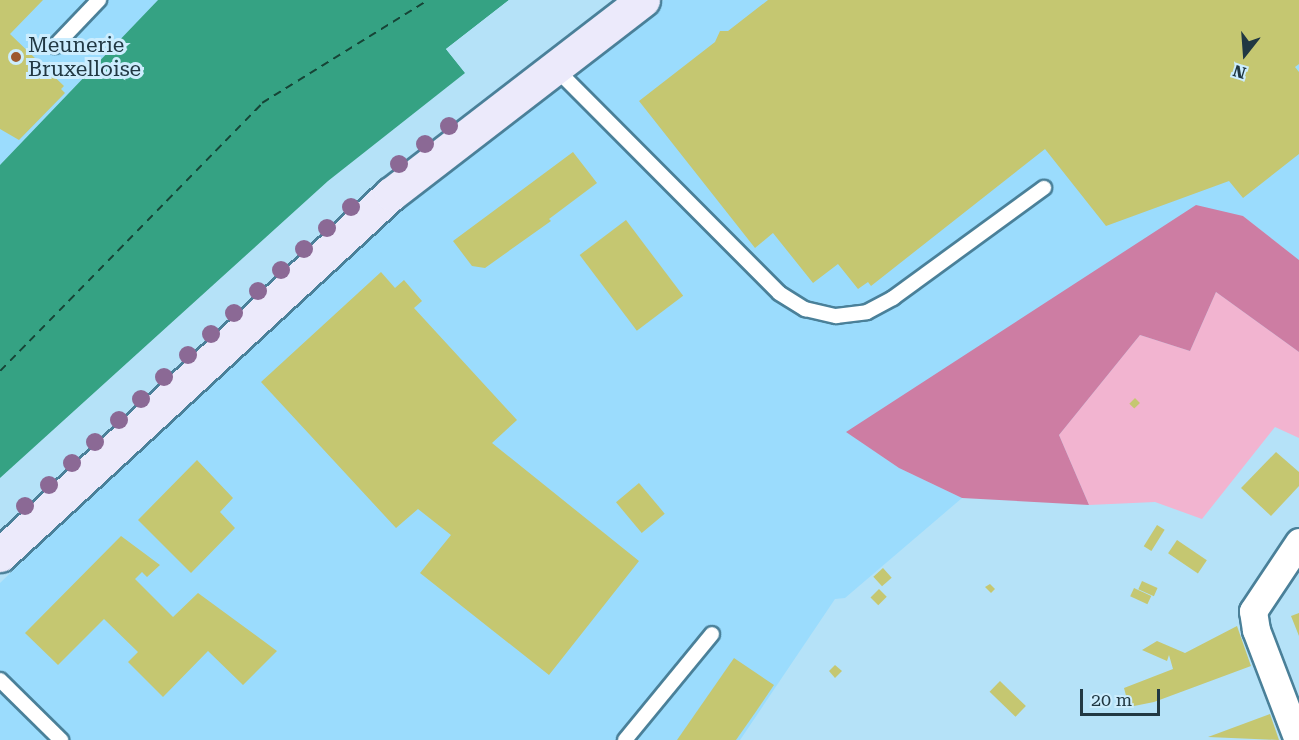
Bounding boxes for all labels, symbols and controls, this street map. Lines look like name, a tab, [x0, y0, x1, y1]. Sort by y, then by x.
north arrow	[1215, 24, 1275, 84]
place label: Meunerie Bruxelloise	[28, 32, 141, 82]
marker: Meunerie Bruxelloise	[9, 50, 23, 64]
text: N	[1231, 61, 1248, 83]
scale bar	[1083, 677, 1162, 715]
text: 20 m	[1091, 689, 1132, 710]

